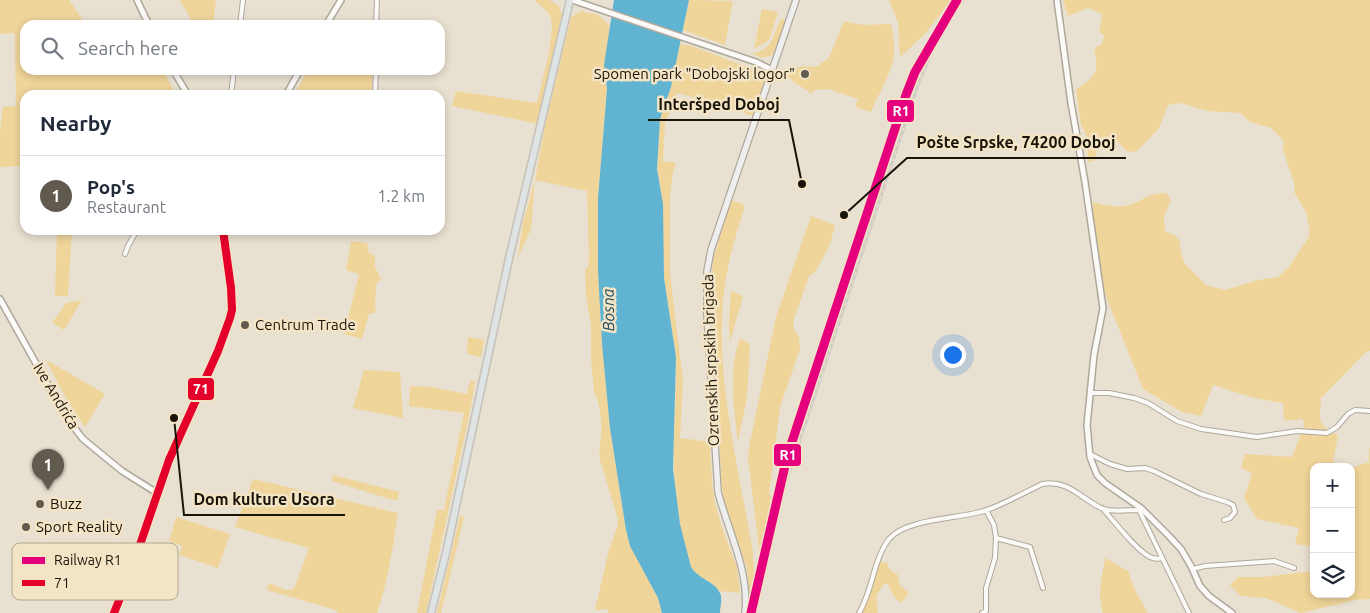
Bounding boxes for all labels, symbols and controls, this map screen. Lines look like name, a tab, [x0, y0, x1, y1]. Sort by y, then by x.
search box	[20, 20, 445, 75]
icon: search	[38, 34, 66, 62]
text: Search here	[78, 37, 178, 59]
place label: Spomen park "Dobojski logor"	[594, 65, 795, 82]
marker: Spomen park "Dobojski logor"	[799, 68, 811, 80]
callout: Interšped Doboj	[648, 89, 789, 120]
text: Interšped Doboj	[658, 95, 780, 113]
line badge: R1	[886, 99, 915, 123]
text: R1	[892, 103, 910, 119]
text: Nearby	[40, 111, 111, 135]
callout: Pošte Srpske, 74200 Doboj	[907, 127, 1126, 158]
text: Pošte Srpske, 74200 Doboj	[917, 133, 1115, 151]
text: Pop's	[87, 176, 135, 198]
text: 1	[51, 187, 61, 205]
text: 1.2 km	[377, 187, 425, 205]
text: Restaurant	[87, 198, 166, 216]
street label: Ozrenskih srpskih brigada	[699, 274, 722, 446]
water label: Bosna	[599, 288, 617, 332]
place label: Centrum Trade	[255, 316, 356, 333]
marker: Centrum Trade	[239, 319, 251, 331]
your location	[940, 342, 966, 368]
street label: Ive Andrića	[30, 360, 83, 432]
line badge: 71	[187, 377, 215, 401]
text: 71	[193, 381, 209, 397]
line badge: R1	[773, 443, 802, 467]
text: R1	[779, 447, 797, 463]
pin: 1	[32, 449, 64, 490]
map controls	[1310, 463, 1355, 598]
button: +	[1310, 463, 1355, 508]
callout: Dom kulture Usora	[184, 484, 345, 515]
text: Dom kulture Usora	[193, 490, 335, 508]
place label: Buzz	[50, 495, 82, 512]
marker: Buzz	[34, 498, 46, 510]
button: −	[1310, 508, 1355, 553]
place label: Sport Reality	[36, 518, 122, 535]
marker: Sport Reality	[20, 521, 32, 533]
legend	[12, 543, 178, 600]
text: Railway R1	[54, 552, 122, 568]
button: layers	[1310, 553, 1355, 598]
text: 71	[54, 575, 70, 591]

